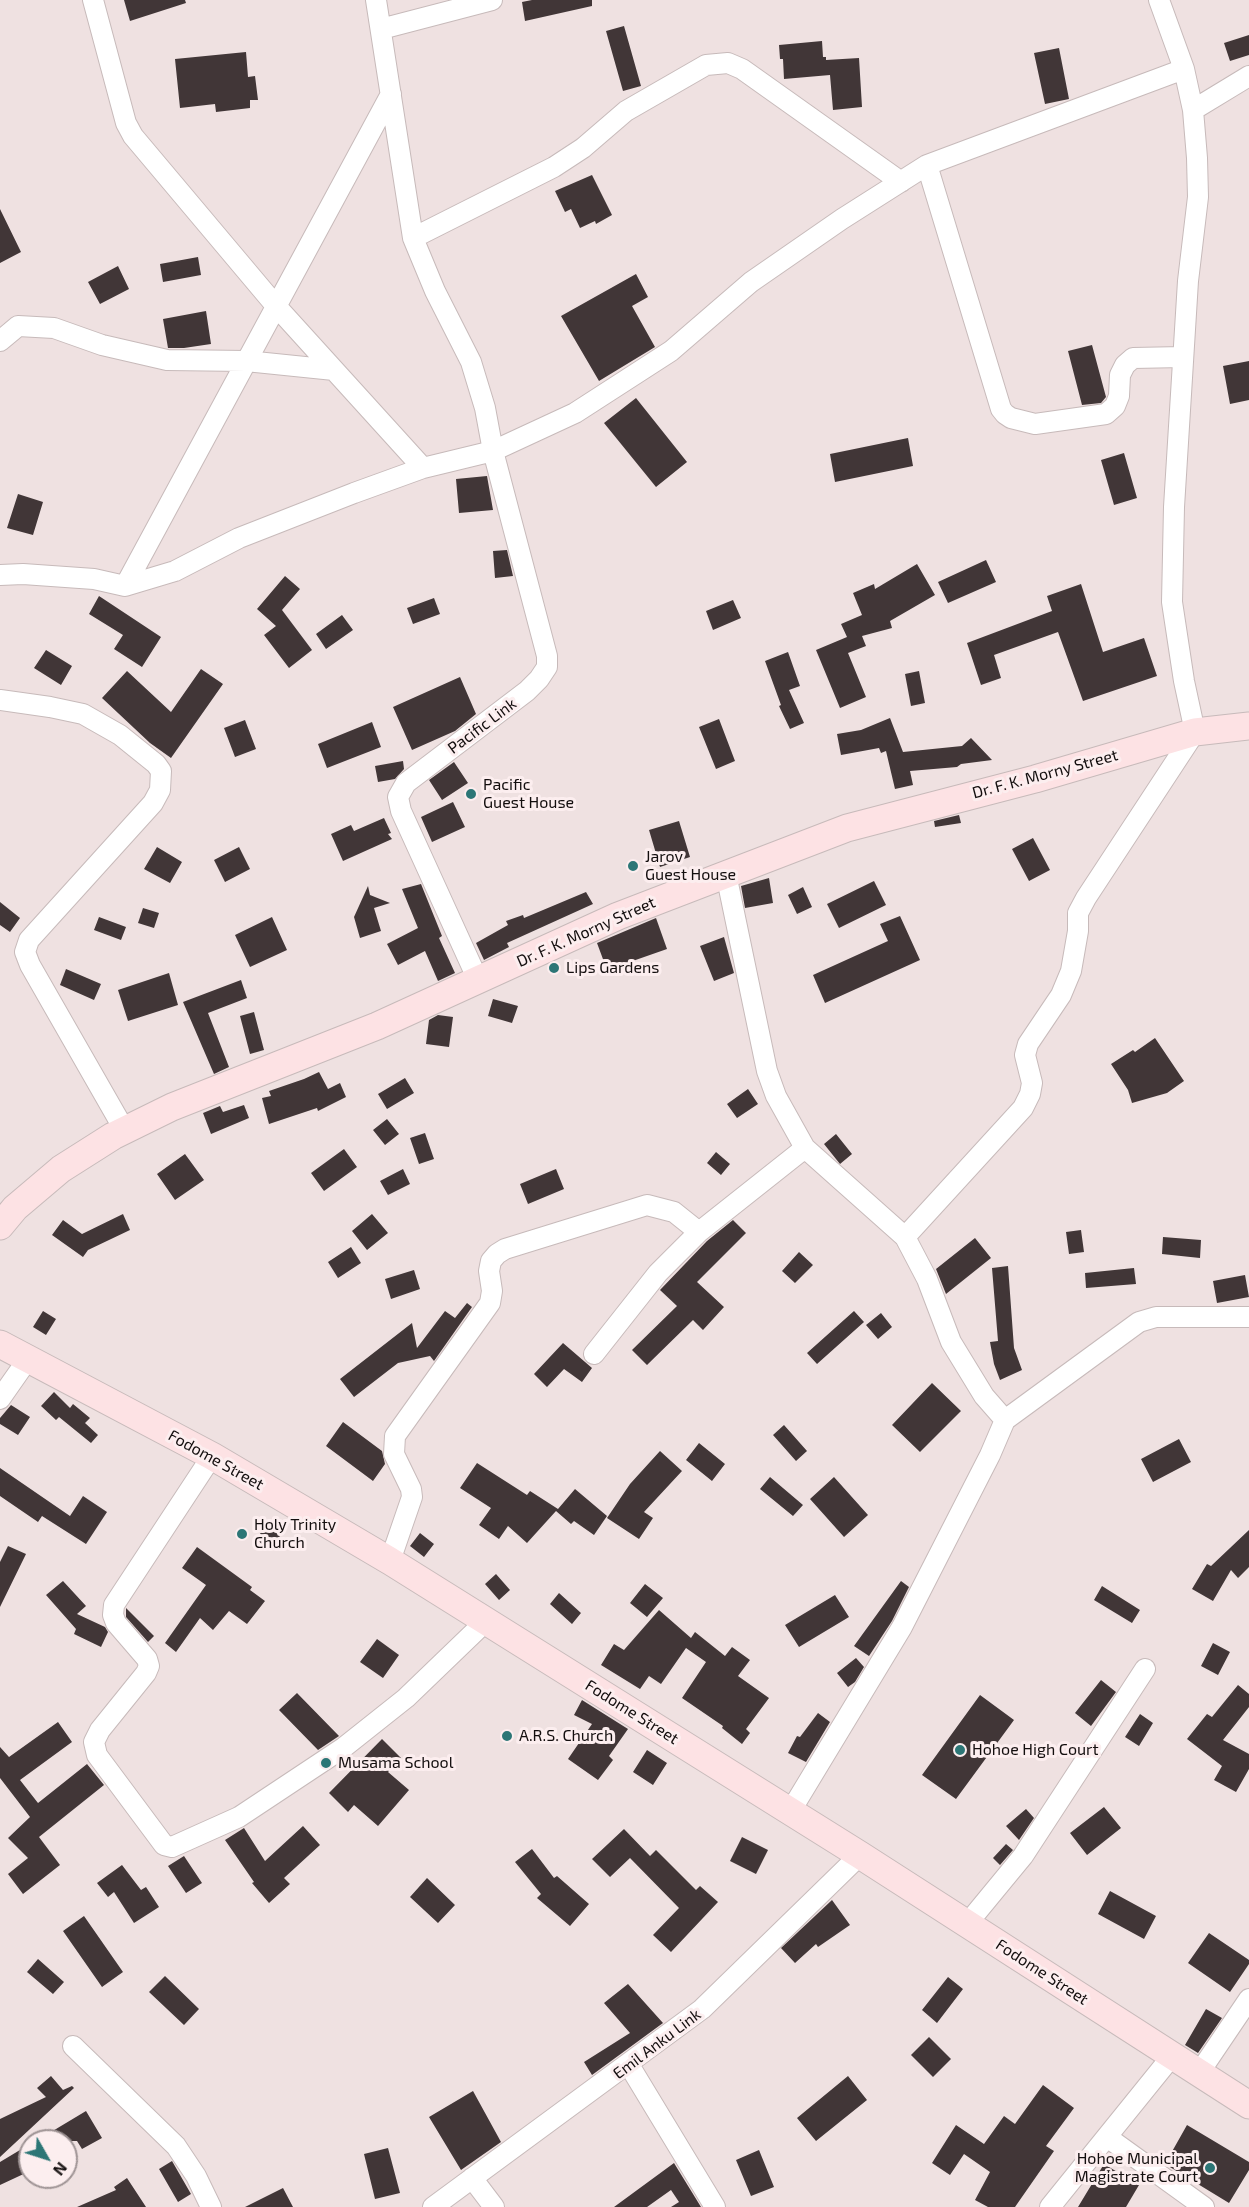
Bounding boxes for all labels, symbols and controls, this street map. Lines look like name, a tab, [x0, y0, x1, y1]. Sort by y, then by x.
street label: Pacific Link	[444, 694, 520, 758]
street label: Dr. F. K. Morny Street	[970, 745, 1120, 803]
place label: Pacific Guest House	[483, 775, 574, 813]
marker: Pacific Guest House	[464, 787, 478, 801]
place label: Jarov Guest House	[645, 847, 736, 885]
marker: Jarov Guest House	[626, 859, 640, 873]
street label: Dr. F. K. Morny Street	[514, 893, 658, 971]
place label: Lips Gardens	[566, 958, 659, 978]
marker: Lips Gardens	[547, 961, 561, 975]
street label: Fodome Street	[165, 1426, 267, 1494]
place label: Holy Trinity Church	[254, 1515, 336, 1553]
marker: Holy Trinity Church	[235, 1527, 249, 1541]
street label: Fodome Street	[582, 1676, 682, 1748]
place label: A.R.S. Church	[519, 1726, 613, 1746]
marker: A.R.S. Church	[500, 1729, 514, 1743]
place label: Hohoe High Court	[972, 1740, 1099, 1760]
marker: Hohoe High Court	[953, 1743, 967, 1757]
place label: Musama School	[338, 1753, 453, 1773]
marker: Musama School	[319, 1756, 333, 1770]
street label: Fodome Street	[992, 1935, 1092, 2009]
street label: Emil Anku Link	[609, 2005, 705, 2083]
north arrow	[18, 2129, 78, 2189]
place label: Hohoe Municipal Magistrate Court	[1075, 2149, 1198, 2187]
text: N	[50, 2159, 72, 2180]
marker: Hohoe Municipal Magistrate Court	[1203, 2161, 1217, 2175]

